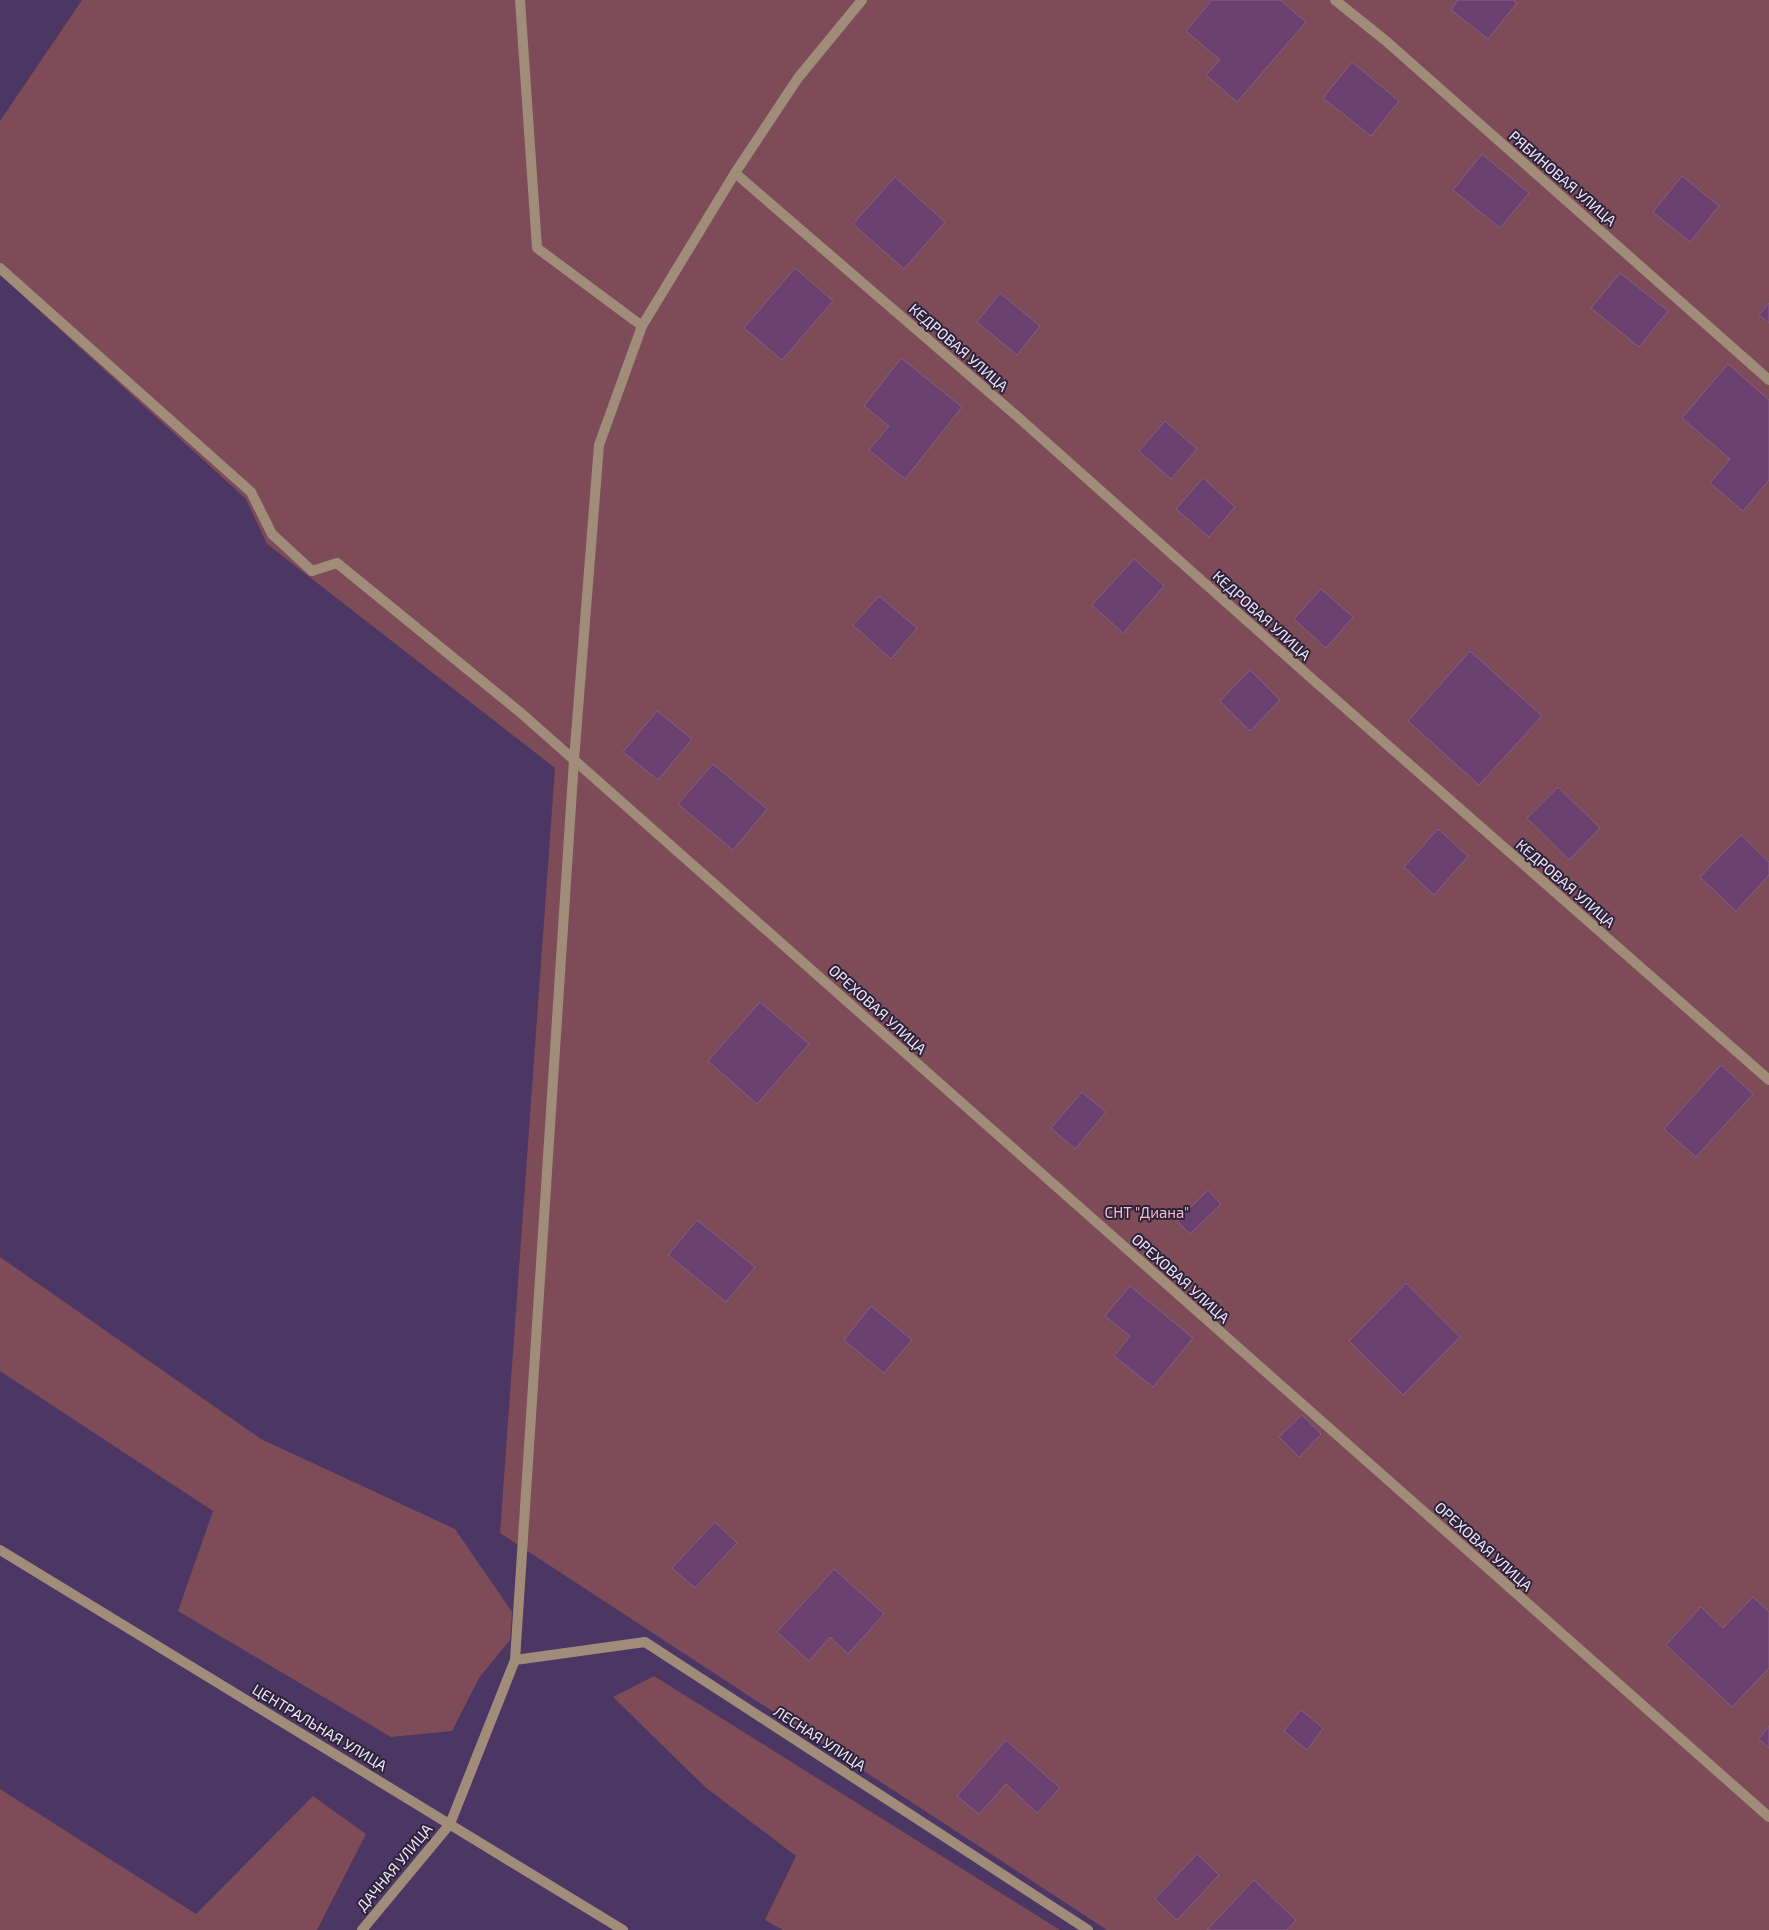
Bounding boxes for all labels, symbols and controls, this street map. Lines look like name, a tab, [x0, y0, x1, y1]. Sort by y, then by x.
street label: РЯБИНОВАЯ УЛИЦА	[1506, 127, 1621, 230]
street label: КЕДРОВАЯ УЛИЦА	[906, 299, 1013, 395]
street label: КЕДРОВАЯ УЛИЦА	[1209, 566, 1315, 664]
street label: КЕДРОВАЯ УЛИЦА	[1513, 835, 1620, 931]
street label: ОРЕХОВАЯ УЛИЦА	[826, 960, 931, 1058]
park label: СНТ "Диана"	[1105, 1203, 1189, 1221]
street label: ОРЕХОВАЯ УЛИЦА	[1129, 1229, 1234, 1327]
street label: ОРЕХОВАЯ УЛИЦА	[1432, 1497, 1537, 1595]
street label: ЦЕНТРАЛЬНАЯ УЛИЦА	[249, 1680, 391, 1775]
street label: ЛЕСНАЯ УЛИЦА	[771, 1702, 870, 1775]
street label: ДАЧНАЯ УЛИЦА	[352, 1819, 436, 1914]

